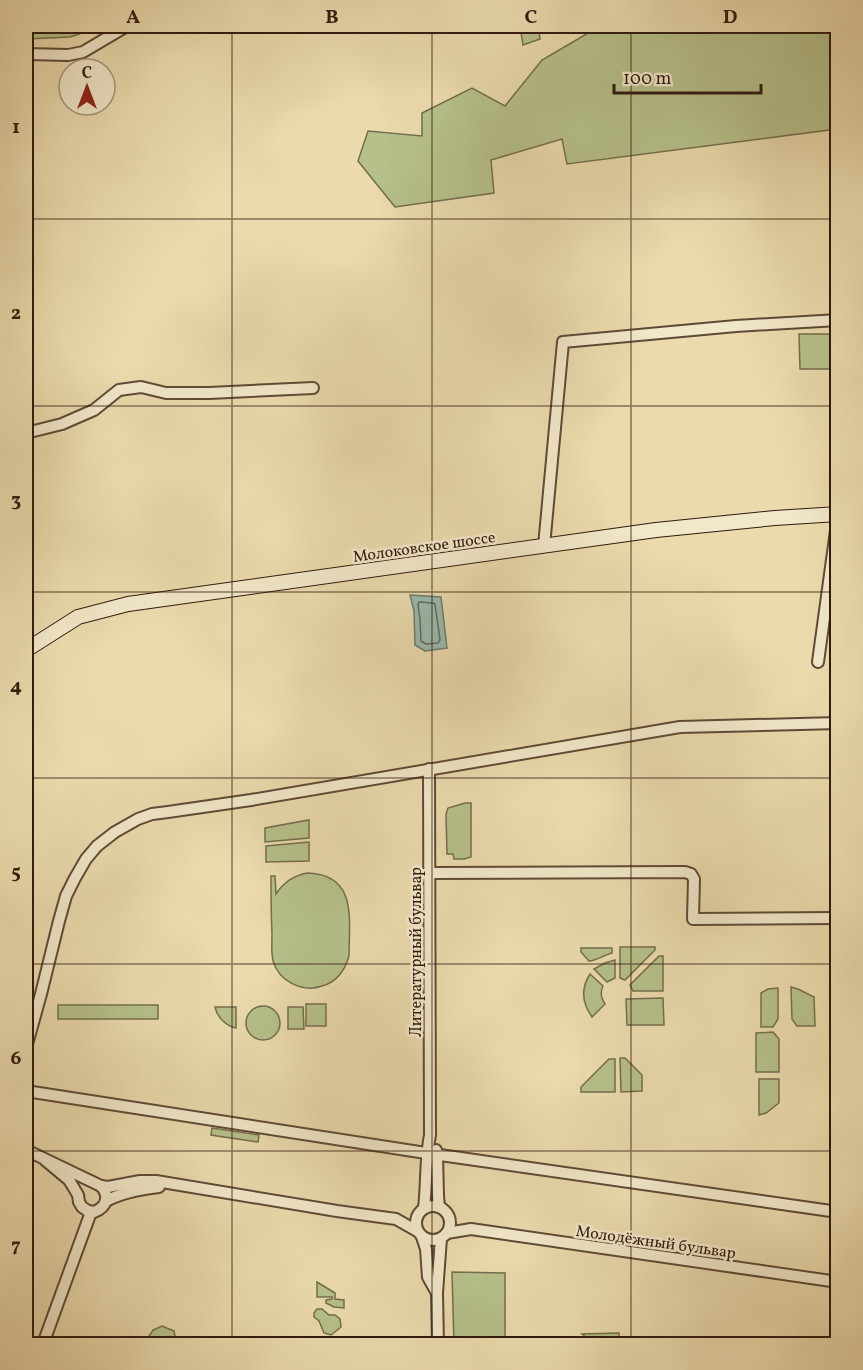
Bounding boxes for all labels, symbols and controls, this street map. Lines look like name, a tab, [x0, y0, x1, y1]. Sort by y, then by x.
text: A	[126, 4, 140, 32]
text: B	[325, 4, 339, 32]
text: C	[525, 4, 538, 32]
text: D	[723, 4, 737, 32]
north arrow	[57, 57, 117, 117]
scale bar	[614, 57, 761, 95]
text: С	[82, 63, 92, 85]
text: 100 m	[623, 67, 672, 92]
text: 1	[12, 114, 20, 142]
text: 2	[11, 300, 21, 328]
text: 3	[11, 487, 21, 515]
street label: Молоковское шоссе	[352, 527, 497, 569]
text: 4	[10, 673, 22, 701]
text: 5	[11, 859, 21, 887]
street label: Литературный бульвар	[406, 867, 428, 1037]
text: 6	[11, 1045, 22, 1073]
street label: Молодёжный бульвар	[574, 1221, 737, 1265]
text: 7	[11, 1232, 21, 1260]

